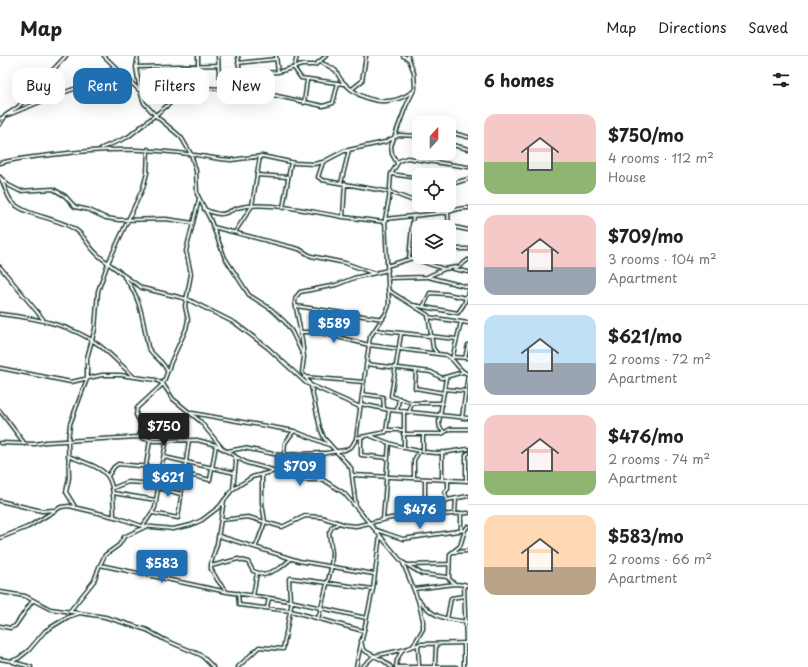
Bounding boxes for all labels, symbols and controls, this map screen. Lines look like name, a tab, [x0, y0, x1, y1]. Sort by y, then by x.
text: Map	[20, 14, 62, 42]
text: Map	[606, 17, 636, 38]
text: Directions	[658, 17, 726, 38]
text: Saved	[748, 17, 788, 38]
text: 6 homes	[484, 67, 554, 93]
chip: Buy	[12, 68, 65, 104]
chip: Rent	[73, 68, 132, 104]
chip: Filters	[140, 68, 209, 104]
chip: New	[217, 68, 275, 104]
icon: filters	[770, 69, 792, 91]
north arrow	[412, 116, 456, 160]
map controls	[412, 116, 456, 264]
text: $750/mo	[608, 122, 684, 148]
icon: home	[516, 130, 564, 178]
text: 4 rooms · 112 m²	[608, 148, 714, 167]
text: House	[608, 167, 646, 186]
button: locate	[412, 168, 456, 212]
button: layers	[412, 220, 456, 264]
text: $709/mo	[608, 223, 683, 249]
icon: home	[516, 231, 564, 279]
text: 3 rooms · 104 m²	[608, 249, 717, 268]
text: Apartment	[608, 268, 677, 287]
pin: $589	[310, 310, 358, 344]
text: $589	[318, 313, 350, 332]
text: $621/mo	[608, 323, 682, 349]
icon: home	[516, 331, 564, 379]
text: 2 rooms · 72 m²	[608, 349, 711, 368]
text: Apartment	[608, 368, 677, 387]
pin: $750	[140, 413, 188, 447]
text: $750	[147, 416, 181, 435]
text: $476/mo	[608, 423, 683, 449]
icon: home	[516, 431, 564, 479]
text: 2 rooms · 74 m²	[608, 449, 710, 468]
pin: $709	[276, 453, 324, 487]
text: $709	[284, 456, 317, 475]
pin: $621	[144, 464, 192, 498]
text: $621	[152, 467, 184, 486]
text: Apartment	[608, 468, 677, 487]
pin: $476	[396, 496, 444, 530]
text: $476	[403, 499, 437, 518]
text: $583/mo	[608, 523, 684, 549]
icon: home	[516, 531, 564, 579]
text: 2 rooms · 66 m²	[608, 549, 712, 568]
pin: $583	[138, 550, 186, 584]
text: $583	[145, 553, 179, 572]
text: Apartment	[608, 568, 677, 587]

